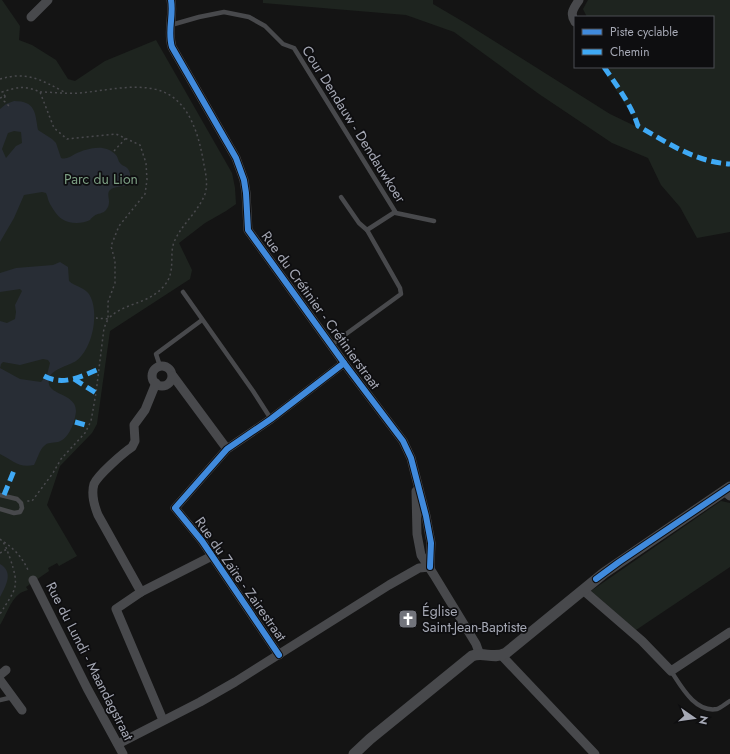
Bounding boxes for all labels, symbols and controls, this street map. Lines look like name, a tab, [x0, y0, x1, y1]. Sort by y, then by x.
legend	[574, 16, 714, 68]
text: Piste cyclable	[610, 23, 678, 41]
street label: Cour Dendauw - Dendauwkoer	[297, 42, 411, 207]
text: Chemin	[610, 43, 649, 61]
park label: Parc du Lion	[64, 169, 138, 189]
street label: Rue du Crétinier - Crétinierstraat	[257, 227, 386, 394]
street label: Rue du Zaïre - Zairestraat	[190, 513, 292, 646]
street label: Rue du Lundi - Maandagstraat	[41, 578, 139, 744]
place label: Église Saint-Jean-Baptiste	[422, 601, 527, 637]
church icon: Église Saint-Jean-Baptiste	[397, 608, 419, 630]
north arrow	[674, 698, 714, 738]
text: N	[695, 714, 713, 726]

